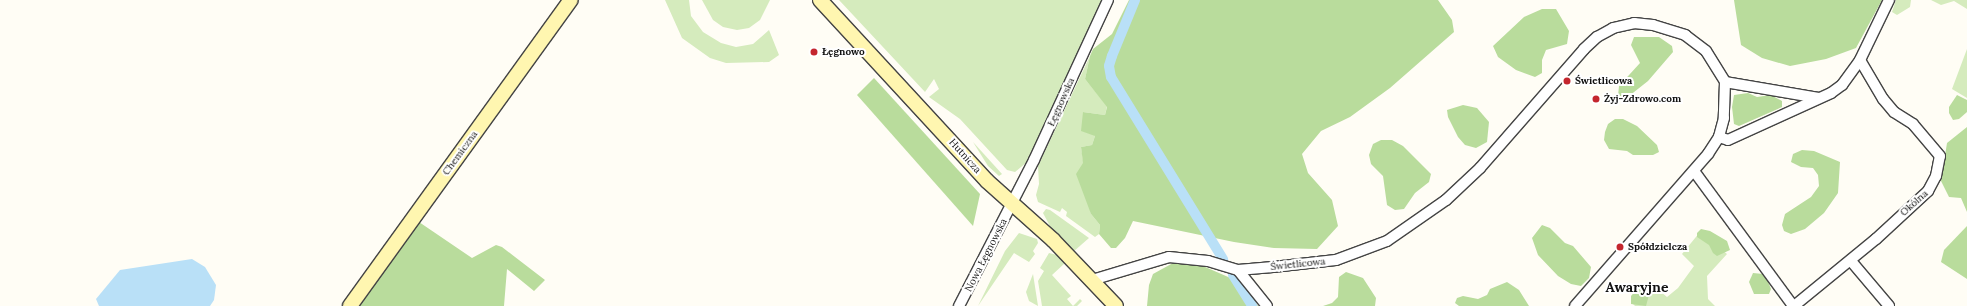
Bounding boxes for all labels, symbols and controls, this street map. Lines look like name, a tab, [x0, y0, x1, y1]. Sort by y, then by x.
place label: Łęgnowo	[822, 46, 865, 58]
marker: Łęgnowo	[809, 47, 819, 57]
place label: Świetlicowa	[1575, 75, 1632, 87]
street label: Łęgnowska	[1045, 76, 1077, 128]
marker: Świetlicowa	[1562, 76, 1572, 86]
place label: Żyj-Zdrowo.com	[1604, 93, 1681, 105]
marker: Żyj-Zdrowo.com	[1591, 94, 1601, 104]
street label: Chemiczna	[440, 129, 480, 177]
street label: Hutnicza	[947, 136, 983, 176]
street label: Okólna	[1898, 187, 1930, 219]
street label: Nowa Łęgnowska	[962, 216, 1010, 294]
place label: Spółdzielcza	[1628, 241, 1687, 253]
marker: Spółdzielcza	[1615, 242, 1625, 252]
street label: Świetlicowa	[1270, 255, 1326, 273]
district label: Awaryjne	[1606, 279, 1668, 295]

